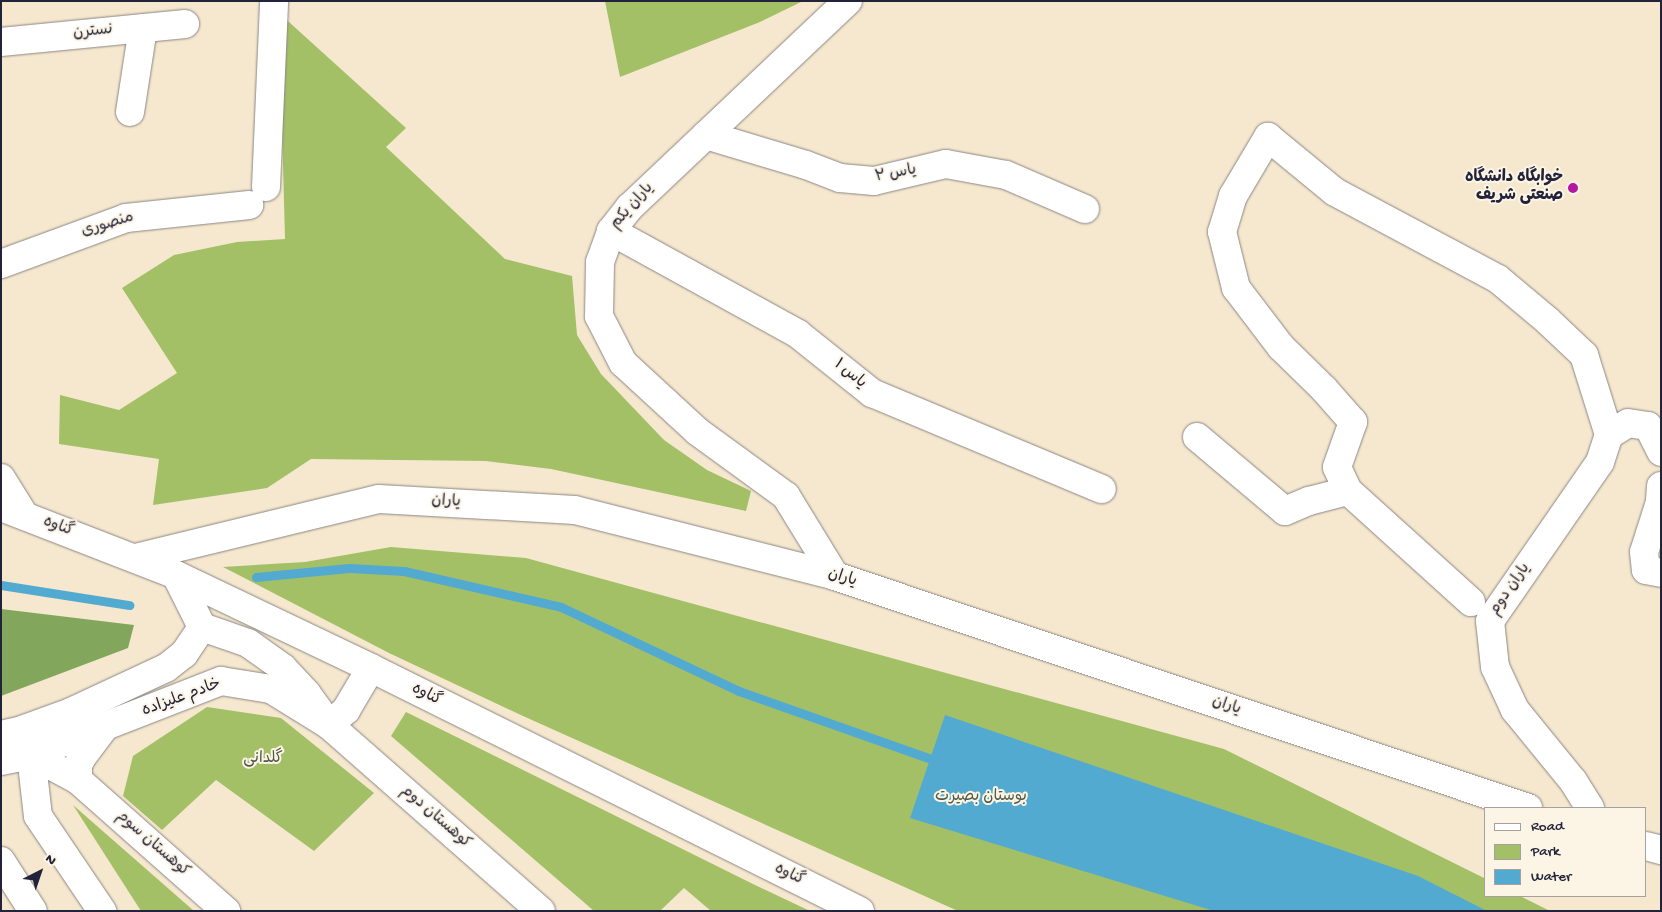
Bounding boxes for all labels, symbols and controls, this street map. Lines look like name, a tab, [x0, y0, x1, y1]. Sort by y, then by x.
street label: نسترن	[72, 21, 114, 45]
street label: یاس ۲	[874, 162, 918, 188]
place label: خوابگاه دانشگاه صنعتی شریف	[1465, 169, 1563, 207]
street label: یاران یکم	[607, 180, 659, 234]
marker: خوابگاه دانشگاه صنعتی شریف	[1567, 182, 1579, 194]
street label: منصوری	[79, 209, 137, 243]
street label: یاس ۱	[829, 356, 869, 394]
street label: یاران	[431, 493, 461, 513]
street label: گناوه	[40, 513, 76, 543]
street label: یاران دوم	[1486, 560, 1536, 620]
street label: یاران	[825, 566, 859, 592]
street label: خادم علیزاده	[140, 676, 224, 722]
street label: گناوه	[408, 680, 444, 712]
street label: یاران	[1209, 693, 1243, 721]
park label: گلدانی	[243, 750, 283, 770]
street label: کوهستان دوم	[396, 782, 474, 854]
park label: بوستان بصیرت	[935, 788, 1027, 808]
legend	[1484, 807, 1647, 897]
street label: کوهستان سوم	[111, 808, 193, 882]
text: Road	[1531, 818, 1564, 836]
text: Park	[1531, 843, 1560, 861]
north arrow	[15, 847, 65, 897]
text: N	[41, 851, 59, 870]
street label: گناوه	[771, 860, 807, 892]
text: Water	[1531, 868, 1571, 886]

